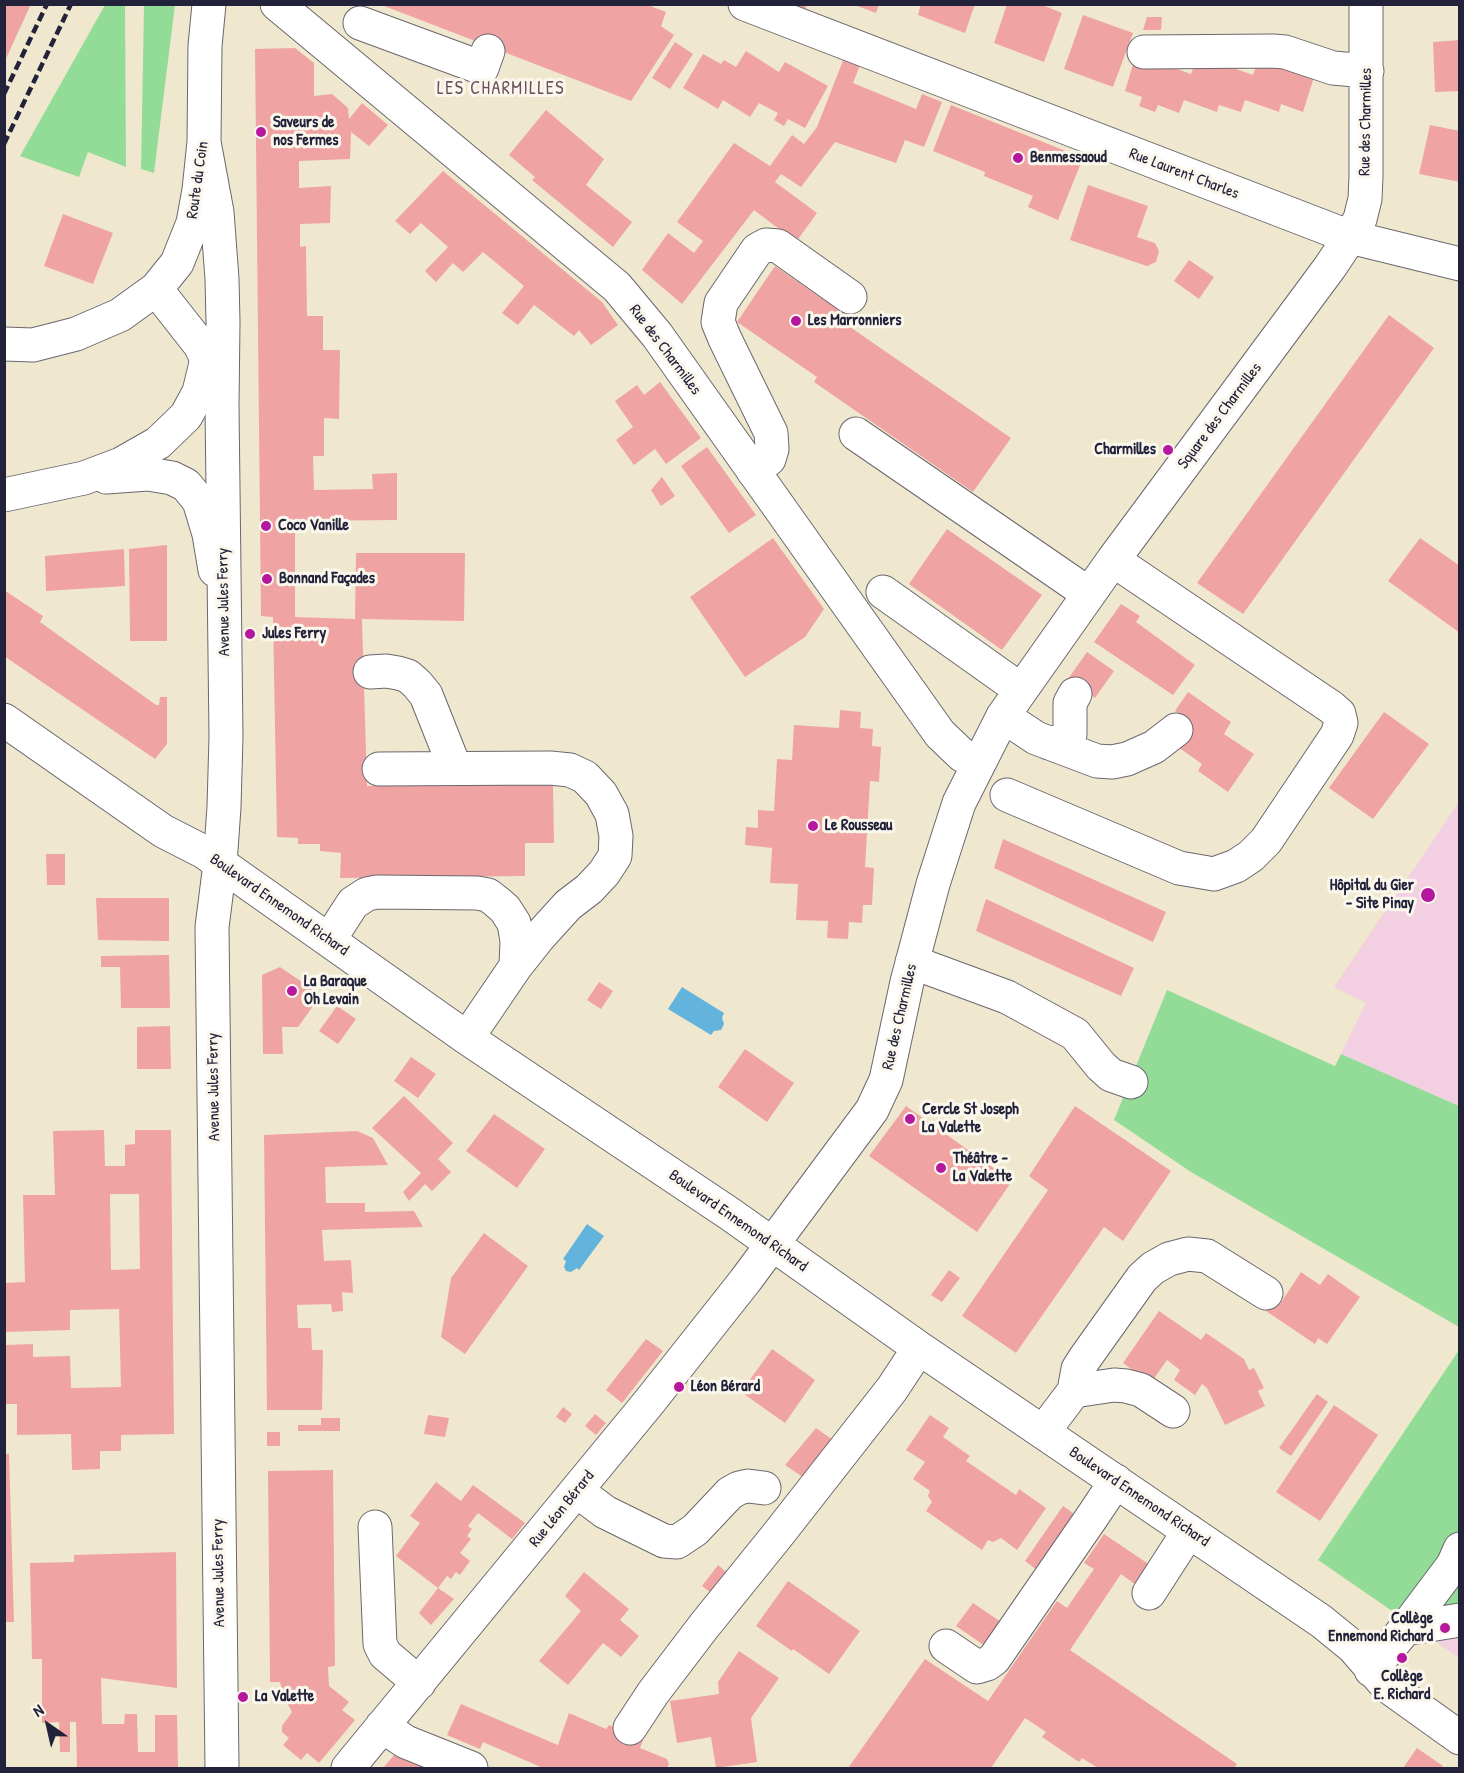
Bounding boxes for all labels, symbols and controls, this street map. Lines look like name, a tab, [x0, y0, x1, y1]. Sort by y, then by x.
street label: Rue des Charmilles	[1355, 68, 1377, 176]
district label: LES CHARMILLES	[437, 78, 565, 100]
place label: Saveurs de nos Fermes	[273, 113, 338, 151]
marker: Saveurs de nos Fermes	[254, 125, 268, 139]
street label: Route du Coin	[183, 140, 213, 220]
street label: Rue Laurent Charles	[1126, 144, 1242, 204]
place label: Benmessaoud	[1030, 148, 1107, 168]
marker: Benmessaoud	[1011, 151, 1025, 165]
street label: Rue des Charmilles	[625, 301, 705, 399]
place label: Les Marronniers	[808, 311, 901, 331]
marker: Les Marronniers	[789, 314, 803, 328]
street label: Square des Charmilles	[1174, 359, 1266, 473]
place label: Charmilles	[1094, 440, 1156, 460]
marker: Charmilles	[1161, 443, 1175, 457]
place label: Coco Vanille	[278, 516, 349, 536]
marker: Coco Vanille	[259, 519, 273, 533]
street label: Avenue Jules Ferry	[213, 548, 235, 656]
place label: Bonnand Façades	[279, 569, 375, 589]
marker: Bonnand Façades	[260, 572, 274, 586]
place label: Jules Ferry	[262, 624, 326, 644]
marker: Jules Ferry	[243, 627, 257, 641]
place label: Le Rousseau	[825, 816, 892, 836]
marker: Le Rousseau	[806, 819, 820, 833]
street label: Boulevard Ennemond Richard	[206, 850, 352, 960]
place label: Hôpital du Gier - Site Pinay	[1330, 876, 1414, 914]
marker: Hôpital du Gier - Site Pinay	[1419, 886, 1437, 904]
street label: Rue des Charmilles	[879, 962, 921, 1072]
place label: La Baraque Oh Levain	[304, 972, 367, 1010]
marker: La Baraque Oh Levain	[285, 984, 299, 998]
street label: Avenue Jules Ferry	[203, 1033, 225, 1141]
place label: Cercle St Joseph La Valette	[922, 1100, 1019, 1138]
marker: Cercle St Joseph La Valette	[903, 1112, 917, 1126]
place label: Théâtre - La Valette	[953, 1149, 1012, 1187]
marker: Théâtre - La Valette	[934, 1161, 948, 1175]
street label: Boulevard Ennemond Richard	[665, 1166, 811, 1276]
place label: Léon Bérard	[691, 1377, 760, 1397]
marker: Léon Bérard	[672, 1380, 686, 1394]
street label: Boulevard Ennemond Richard	[1065, 1443, 1213, 1551]
street label: Rue Léon Bérard	[525, 1467, 599, 1551]
street label: Avenue Jules Ferry	[208, 1519, 230, 1627]
place label: Collège Ennemond Richard	[1328, 1609, 1433, 1647]
marker: Collège Ennemond Richard	[1438, 1621, 1452, 1635]
marker: Collège E. Richard	[1395, 1651, 1409, 1665]
place label: Collège E. Richard	[1374, 1667, 1430, 1705]
place label: La Valette	[255, 1687, 314, 1707]
marker: La Valette	[236, 1690, 250, 1704]
north arrow	[18, 1695, 78, 1755]
text: N	[28, 1699, 48, 1722]

